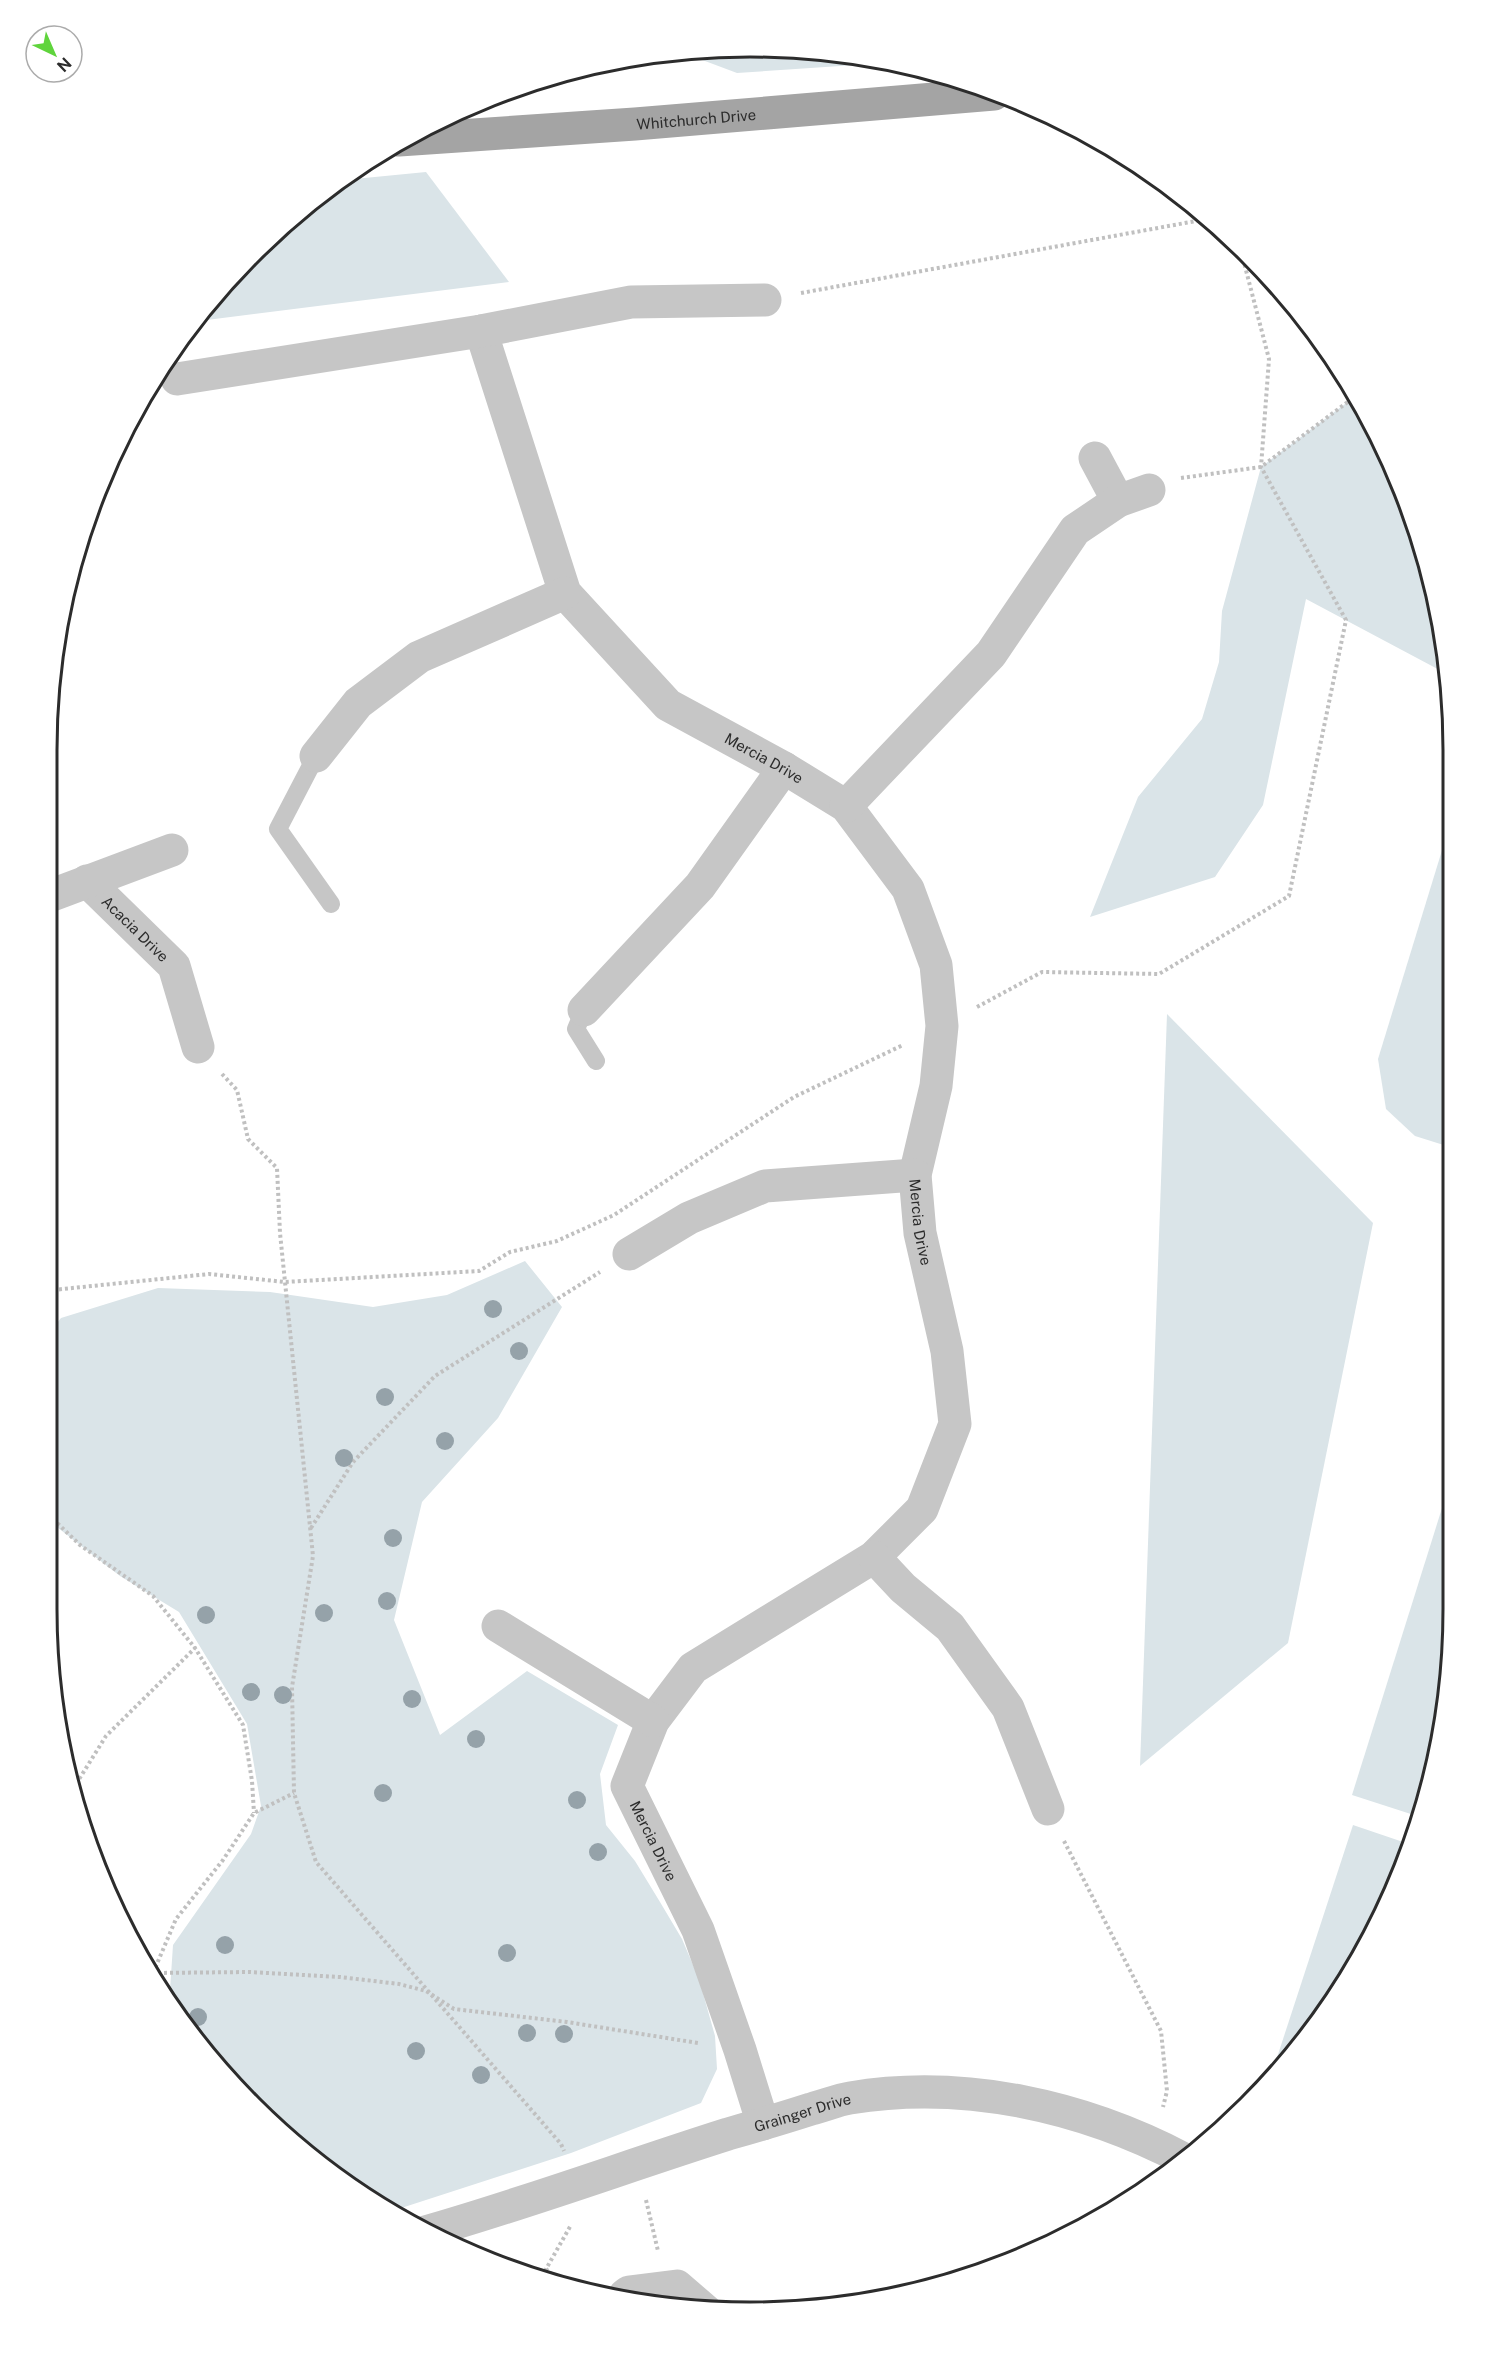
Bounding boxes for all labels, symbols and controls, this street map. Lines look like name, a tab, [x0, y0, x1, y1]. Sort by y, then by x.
north arrow	[24, 24, 84, 84]
text: N	[53, 53, 75, 76]
street label: Whitchurch Drive	[636, 105, 757, 132]
street label: Mercia Drive	[722, 729, 807, 786]
street label: Acacia Drive	[99, 892, 173, 965]
street label: Mercia Drive	[907, 1178, 936, 1267]
street label: Mercia Drive	[627, 1798, 681, 1883]
street label: Grainger Drive	[752, 2089, 852, 2135]

